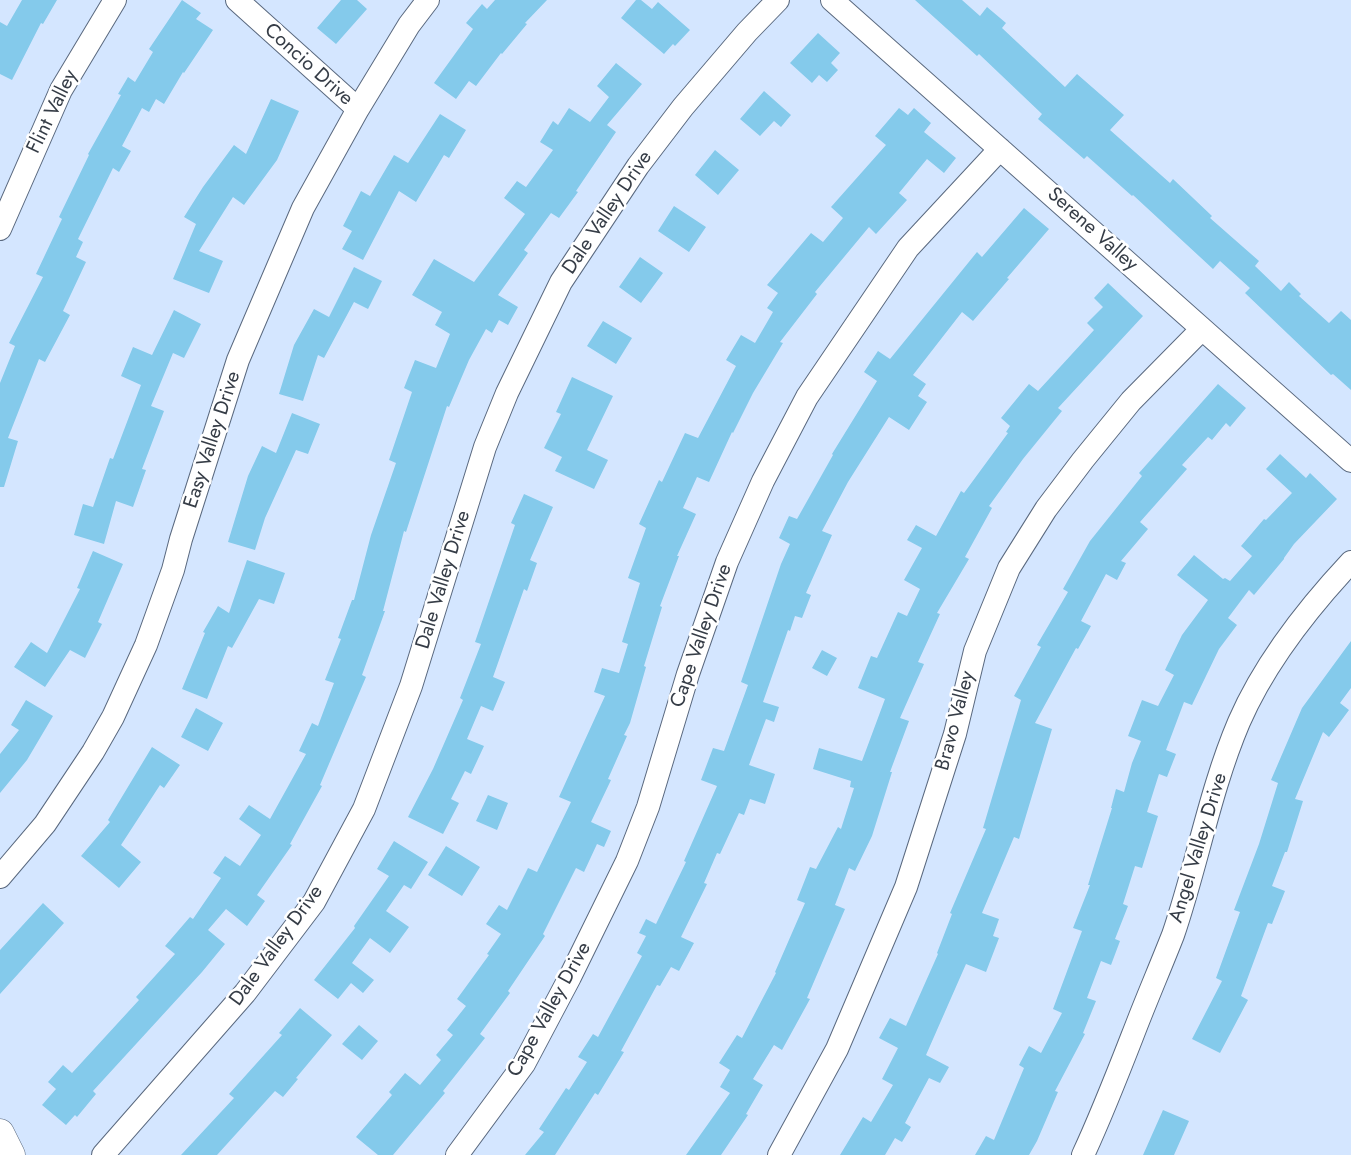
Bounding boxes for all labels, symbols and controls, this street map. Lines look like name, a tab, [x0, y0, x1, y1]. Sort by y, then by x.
street label: Concio Drive	[259, 19, 357, 111]
street label: Flint Valley	[23, 66, 83, 158]
street label: Dale Valley Drive	[558, 147, 658, 279]
street label: Serene Valley	[1042, 183, 1142, 277]
street label: Easy Valley Drive	[180, 368, 246, 512]
street label: Dale Valley Drive	[412, 508, 476, 652]
street label: Cape Valley Drive	[666, 561, 738, 711]
street label: Bravo Valley	[931, 669, 981, 773]
street label: Angel Valley Drive	[1165, 770, 1233, 926]
street label: Dale Valley Drive	[225, 881, 329, 1011]
street label: Cape Valley Drive	[503, 938, 597, 1082]

